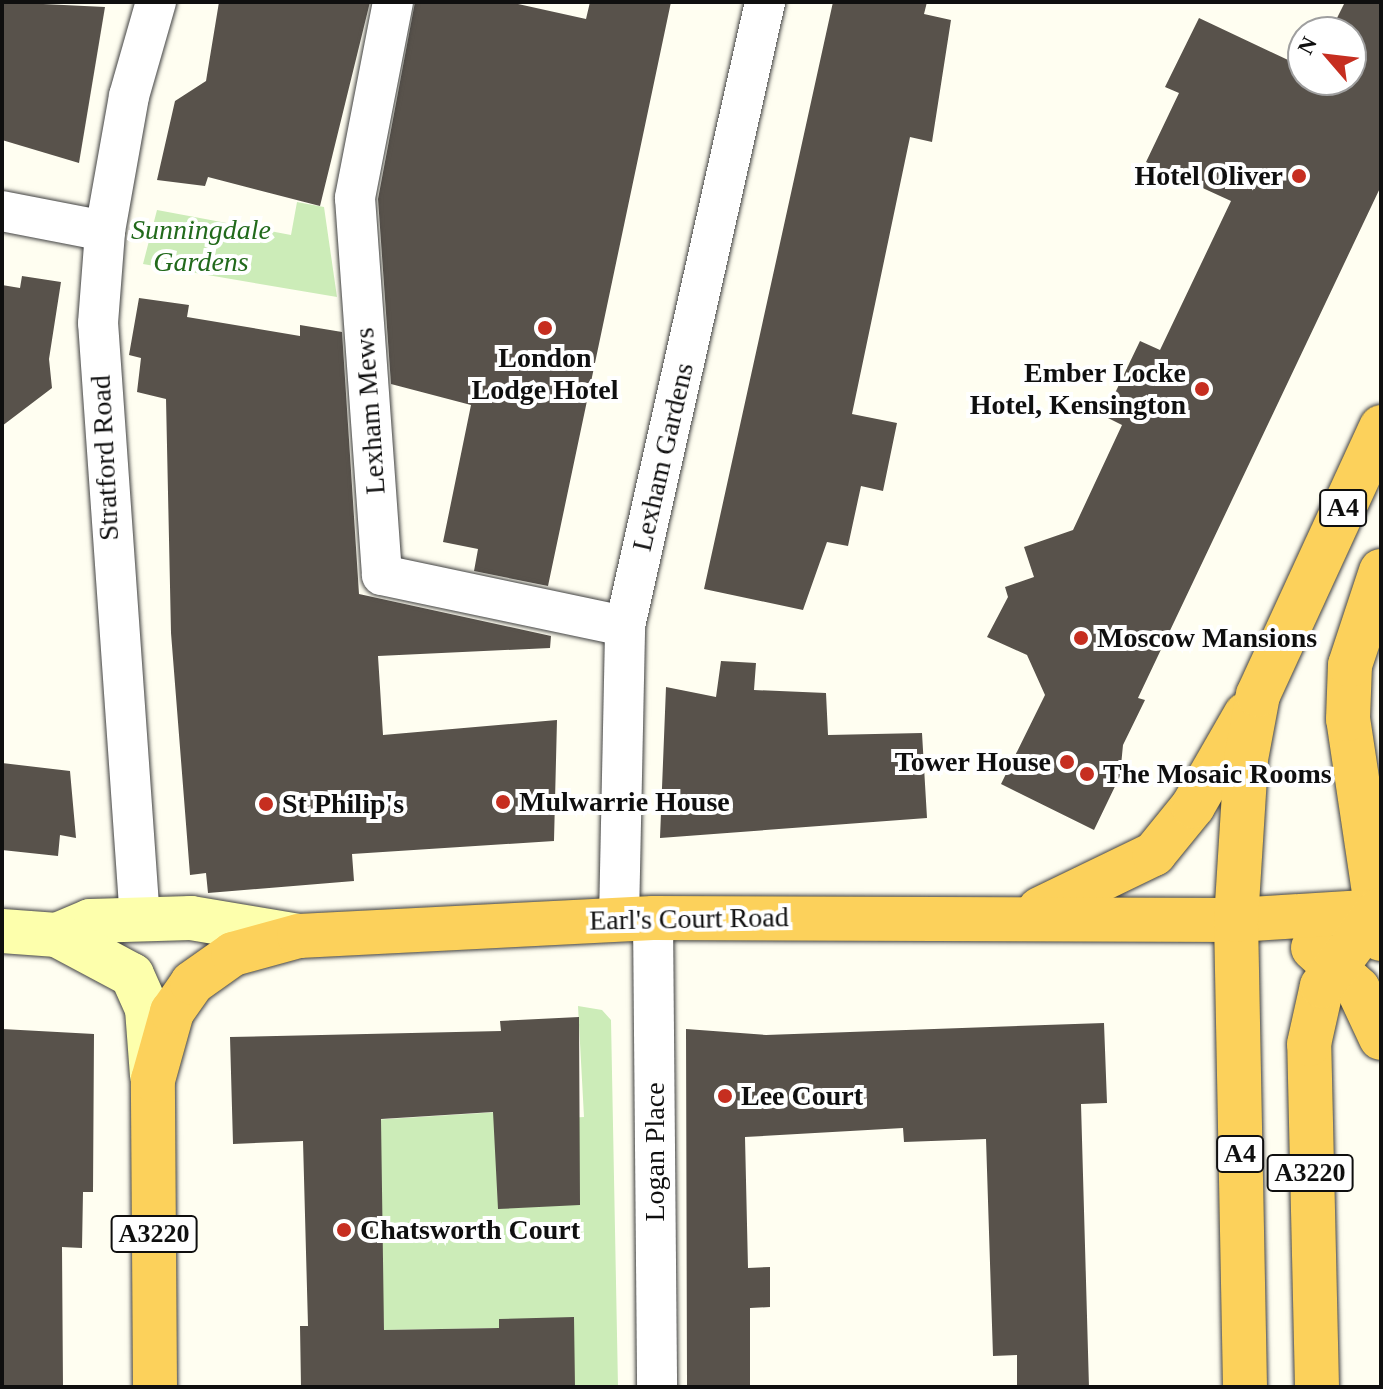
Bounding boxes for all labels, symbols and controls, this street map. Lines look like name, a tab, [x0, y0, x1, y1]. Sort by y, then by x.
north arrow	[1287, 16, 1367, 96]
text: N	[1292, 33, 1322, 58]
place label: Hotel Oliver	[1134, 159, 1283, 193]
marker: Hotel Oliver	[1290, 167, 1308, 185]
park label: Sunningdale Gardens	[131, 213, 271, 279]
marker: London Lodge Hotel	[536, 319, 554, 337]
street label: Lexham Mews	[347, 326, 393, 496]
place label: London Lodge Hotel	[472, 341, 618, 407]
place label: Ember Locke Hotel, Kensington	[970, 356, 1186, 422]
street label: Lexham Gardens	[625, 360, 701, 554]
street label: Stratford Road	[84, 374, 126, 542]
marker: Ember Locke Hotel, Kensington	[1193, 380, 1211, 398]
road number: A4	[1319, 486, 1367, 530]
place label: Moscow Mansions	[1097, 621, 1317, 655]
marker: Moscow Mansions	[1072, 629, 1090, 647]
place label: Tower House	[894, 745, 1051, 779]
marker: Tower House	[1058, 753, 1076, 771]
place label: The Mosaic Rooms	[1103, 757, 1332, 791]
marker: The Mosaic Rooms	[1078, 765, 1096, 783]
place label: Mulwarrie House	[519, 785, 730, 819]
place label: St Philip's	[282, 787, 404, 821]
marker: Mulwarrie House	[494, 793, 512, 811]
marker: St Philip's	[257, 795, 275, 813]
street label: Earl's Court Road	[589, 900, 789, 938]
place label: Lee Court	[741, 1079, 863, 1113]
street label: Logan Place	[638, 1082, 672, 1222]
marker: Lee Court	[716, 1087, 734, 1105]
road number: A4	[1216, 1132, 1264, 1176]
road number: A3220	[1266, 1151, 1354, 1195]
road number: A3220	[110, 1212, 198, 1256]
place label: Chatsworth Court	[360, 1213, 580, 1247]
marker: Chatsworth Court	[335, 1221, 353, 1239]

